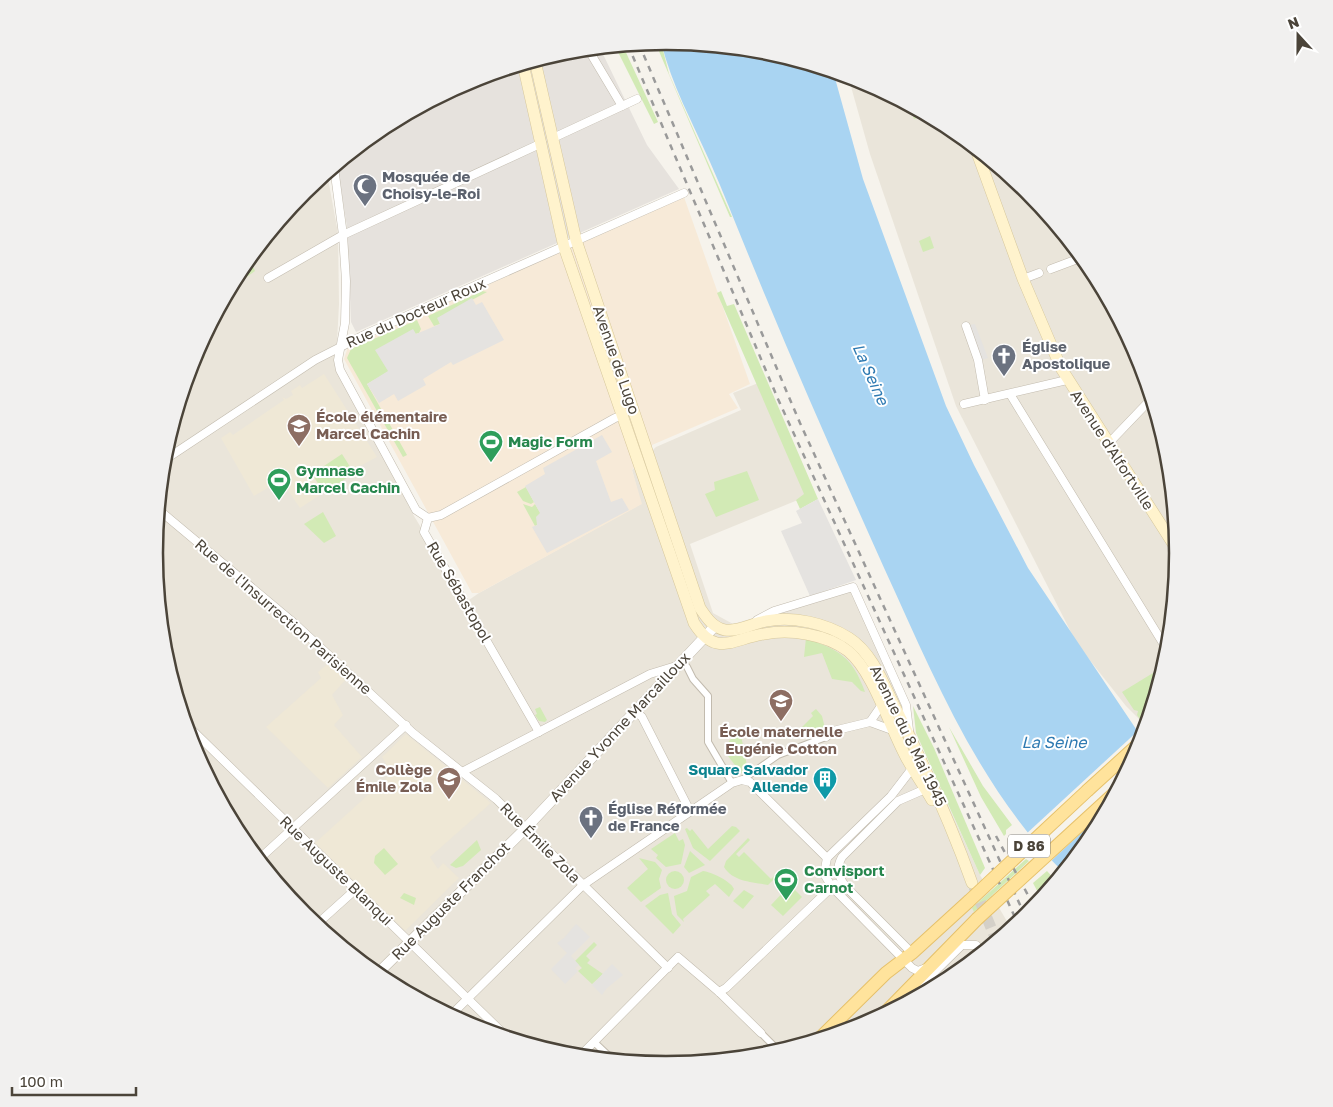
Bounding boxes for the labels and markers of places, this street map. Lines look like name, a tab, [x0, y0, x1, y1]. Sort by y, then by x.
place label: Mosquée de Choisy-le-Roi	[382, 167, 480, 202]
mosque icon: Mosquée de Choisy-le-Roi	[352, 173, 378, 207]
place label: Église Apostolique	[1022, 337, 1110, 372]
church icon: Église Apostolique	[991, 343, 1017, 377]
place label: École élémentaire Marcel Cachin	[316, 407, 448, 442]
school or university icon: École élémentaire Marcel Cachin	[286, 413, 312, 447]
sports icon: Magic Form	[478, 429, 504, 463]
place label: Magic Form	[508, 432, 593, 450]
place label: Gymnase Marcel Cachin	[296, 461, 400, 496]
sports icon: Gymnase Marcel Cachin	[266, 467, 292, 501]
school or university icon: École maternelle Eugénie Cotton	[768, 688, 794, 722]
place label: École maternelle Eugénie Cotton	[719, 722, 843, 757]
place label: Collège Émile Zola	[356, 760, 432, 795]
place label: Square Salvador Allende	[688, 760, 808, 795]
school or university icon: Collège Émile Zola	[436, 766, 462, 800]
building icon: Square Salvador Allende	[812, 766, 838, 800]
place label: Église Réformée de France	[608, 799, 727, 834]
church icon: Église Réformée de France	[578, 805, 604, 839]
place label: Convisport Carnot	[804, 861, 884, 896]
sports icon: Convisport Carnot	[773, 867, 799, 901]

